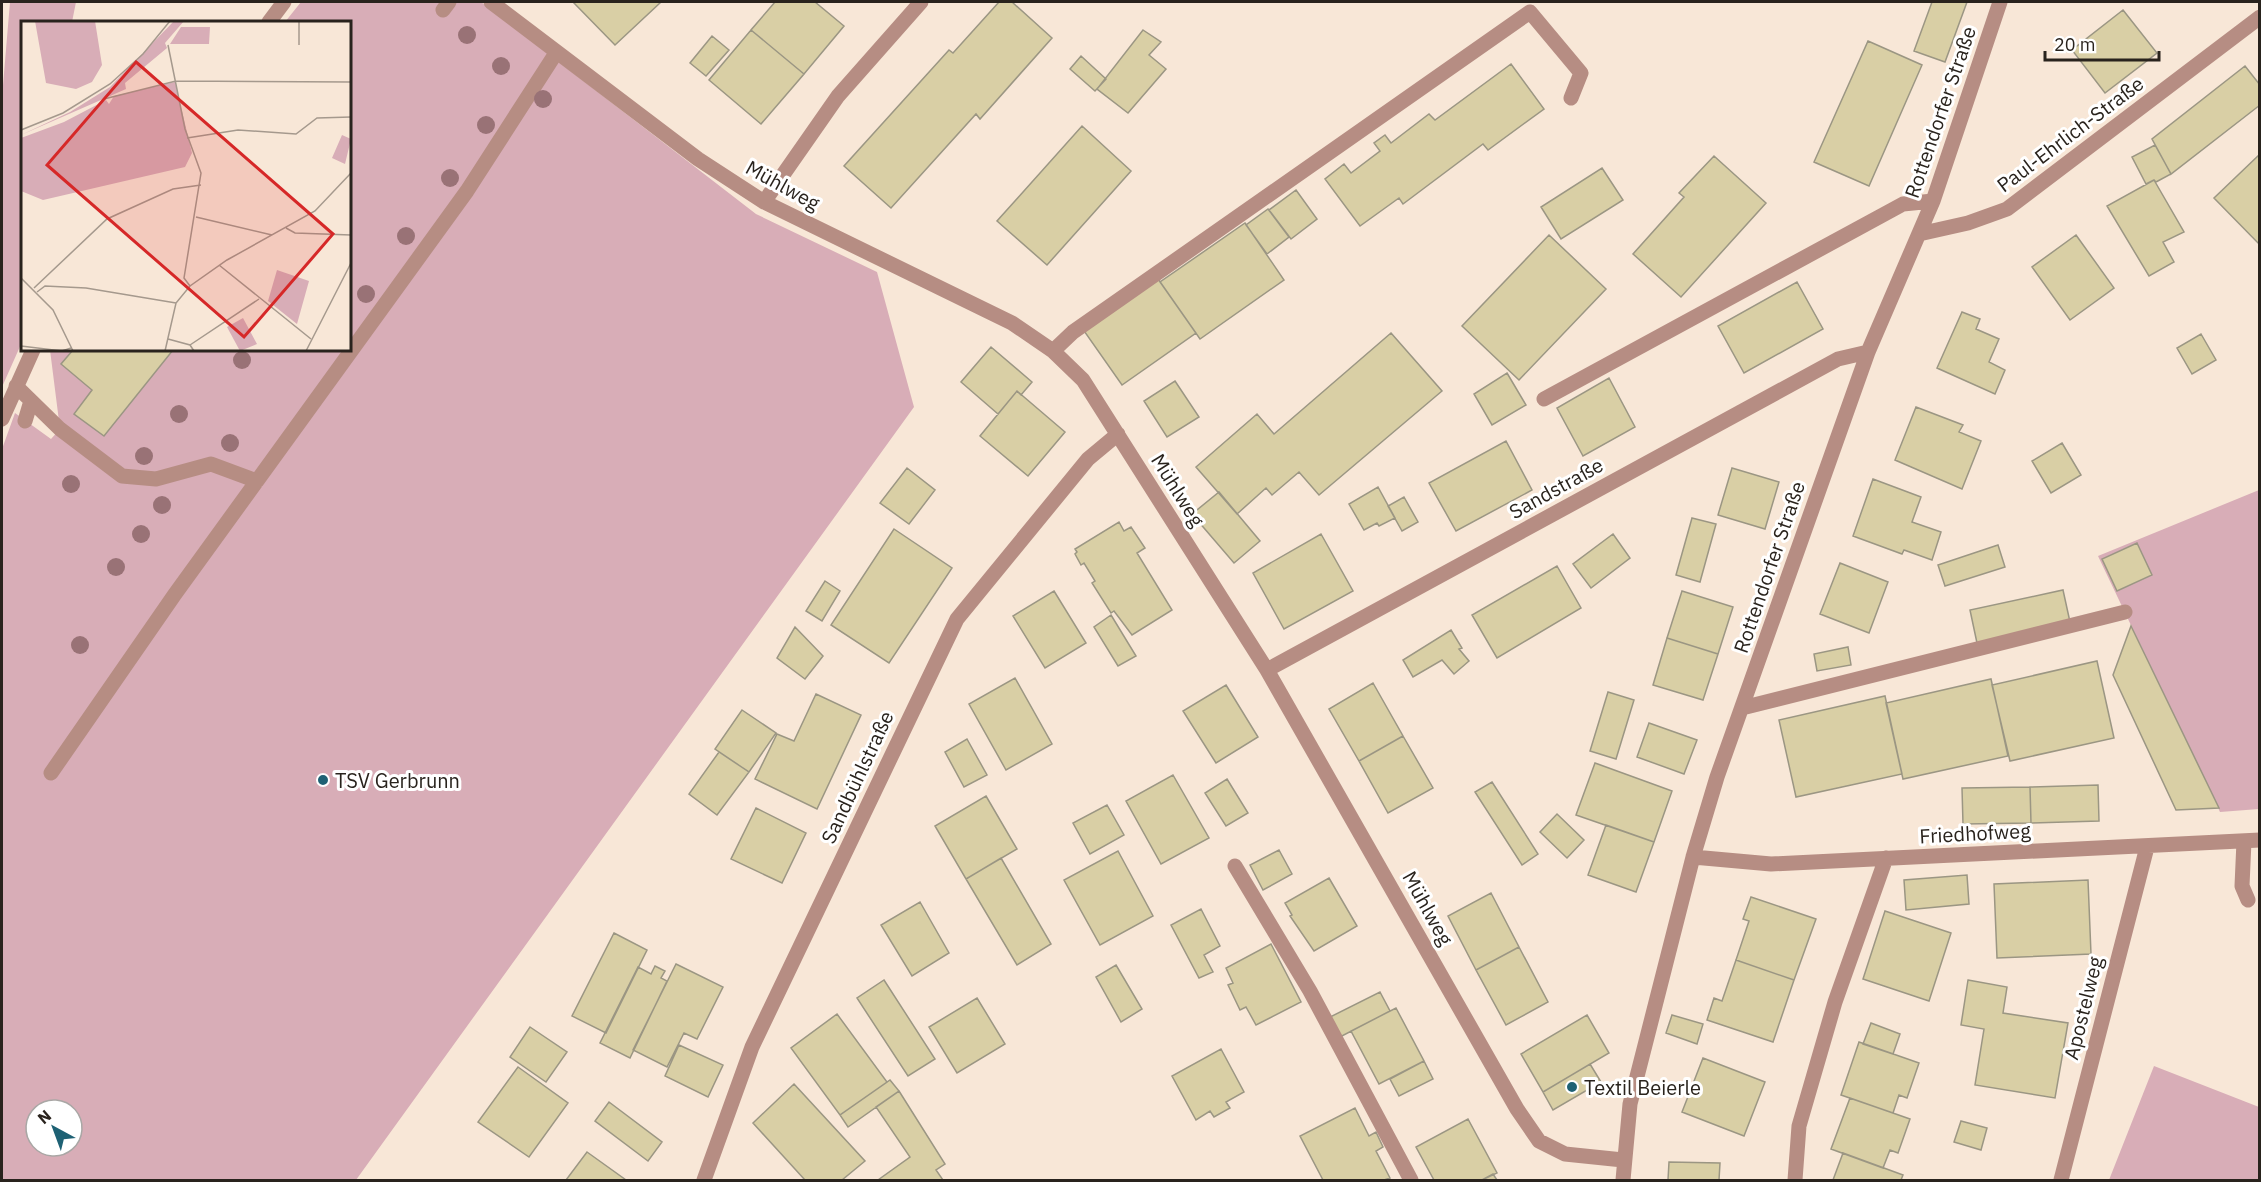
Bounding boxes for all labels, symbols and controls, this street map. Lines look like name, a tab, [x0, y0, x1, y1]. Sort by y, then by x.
inset map	[21, 21, 351, 351]
street label: Rottendorfer Straße	[1898, 23, 1982, 201]
scale bar	[2045, 24, 2159, 62]
text: 20 m	[2054, 33, 2096, 56]
street label: Paul-Ehrlich-Straße	[1991, 70, 2149, 198]
street label: Mühlweg	[741, 154, 825, 217]
street label: Mühlweg	[1145, 448, 1211, 532]
street label: Sandstraße	[1504, 451, 1608, 525]
street label: Rottendorfer Straße	[1727, 478, 1811, 656]
street label: Sandbühlstraße	[814, 706, 900, 848]
place label: TSV Gerbrunn	[335, 767, 460, 794]
marker: TSV Gerbrunn	[316, 773, 330, 787]
street label: Friedhofweg	[1919, 817, 2032, 849]
street label: Mühlweg	[1397, 866, 1460, 950]
street label: Apostelweg	[2057, 953, 2109, 1062]
place label: Textil Beierle	[1584, 1074, 1701, 1101]
marker: Textil Beierle	[1565, 1080, 1579, 1094]
north arrow	[24, 1098, 84, 1158]
text: N	[33, 1105, 55, 1128]

